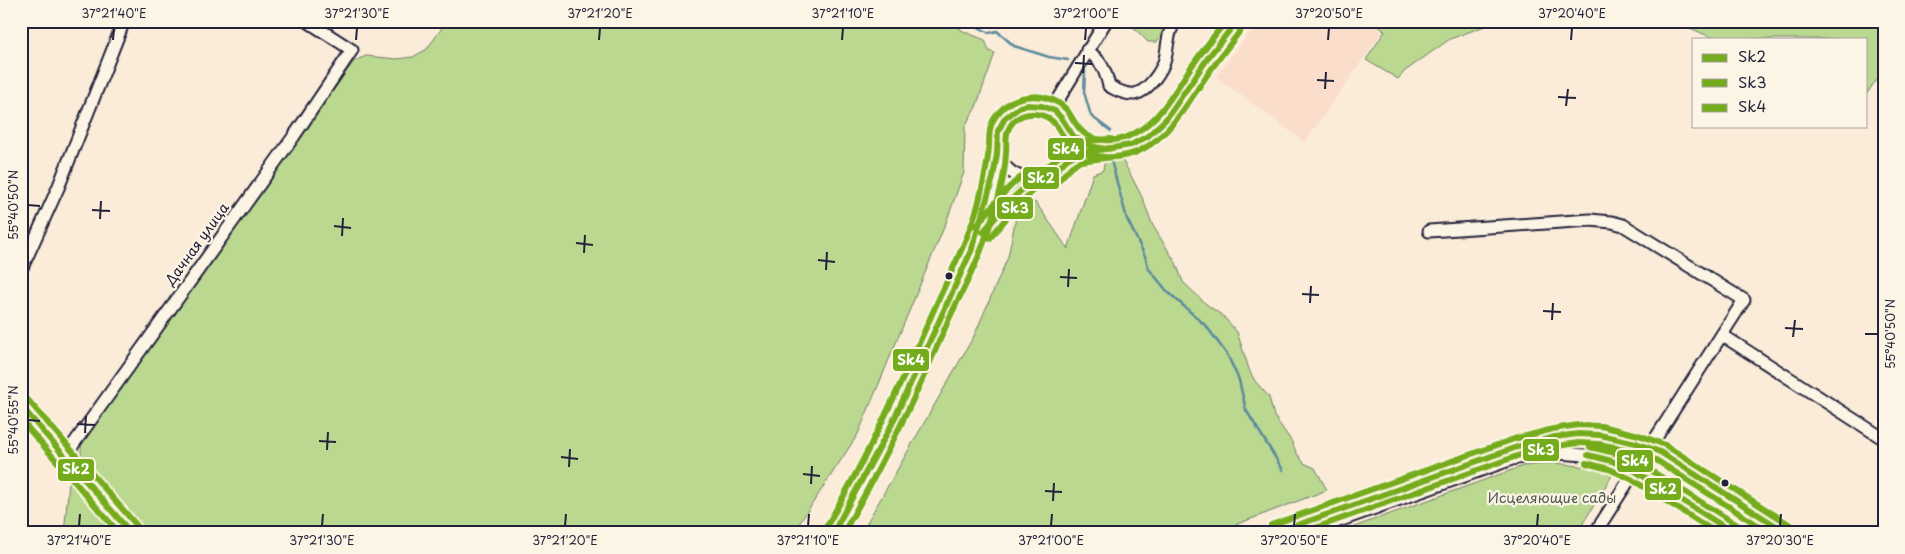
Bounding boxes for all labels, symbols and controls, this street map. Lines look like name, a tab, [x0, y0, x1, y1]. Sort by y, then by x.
text: 37°21'40"E	[81, 4, 147, 22]
text: 37°21'30"E	[324, 4, 390, 22]
text: 37°21'20"E	[567, 4, 633, 22]
text: 37°21'10"E	[812, 4, 874, 22]
text: 37°21'00"E	[1053, 4, 1119, 22]
text: 37°20'50"E	[1295, 4, 1363, 22]
text: 37°20'40"E	[1538, 4, 1606, 22]
legend	[1692, 38, 1868, 128]
text: Sk2	[1738, 44, 1766, 67]
text: Sk3	[1738, 70, 1766, 93]
text: Sk4	[1738, 94, 1766, 117]
line badge: Sk4	[1047, 137, 1085, 161]
text: Sk4	[1052, 138, 1080, 159]
line badge: Sk2	[1022, 166, 1060, 190]
text: Sk2	[1027, 167, 1055, 188]
text: 55°40'50"N	[4, 170, 22, 240]
line badge: Sk3	[996, 196, 1034, 220]
text: Sk3	[1001, 197, 1029, 218]
street label: Дачная улица	[159, 198, 234, 290]
unlabelled marker	[944, 271, 954, 281]
text: 55°40'50"N	[1881, 299, 1899, 369]
line badge: Sk4	[892, 348, 930, 372]
text: Sk4	[897, 349, 925, 370]
text: 55°40'55"N	[4, 385, 22, 455]
line badge: Sk3	[1522, 438, 1560, 462]
text: Sk3	[1527, 439, 1555, 460]
line badge: Sk4	[1616, 449, 1654, 473]
text: Sk4	[1621, 450, 1649, 471]
line badge: Sk2	[57, 458, 95, 482]
text: Sk2	[62, 458, 90, 479]
line badge: Sk2	[1644, 477, 1682, 501]
text: Sk2	[1649, 478, 1677, 499]
unlabelled marker	[1720, 478, 1730, 488]
park label: Исцеляющие сады	[1488, 487, 1616, 508]
text: 37°21'40"E	[46, 531, 112, 549]
text: 37°21'30"E	[289, 531, 355, 549]
text: 37°21'20"E	[532, 531, 598, 549]
text: 37°21'10"E	[777, 531, 839, 549]
text: 37°21'00"E	[1018, 531, 1084, 549]
text: 37°20'50"E	[1260, 531, 1328, 549]
text: 37°20'40"E	[1503, 531, 1571, 549]
text: 37°20'30"E	[1746, 531, 1814, 549]

